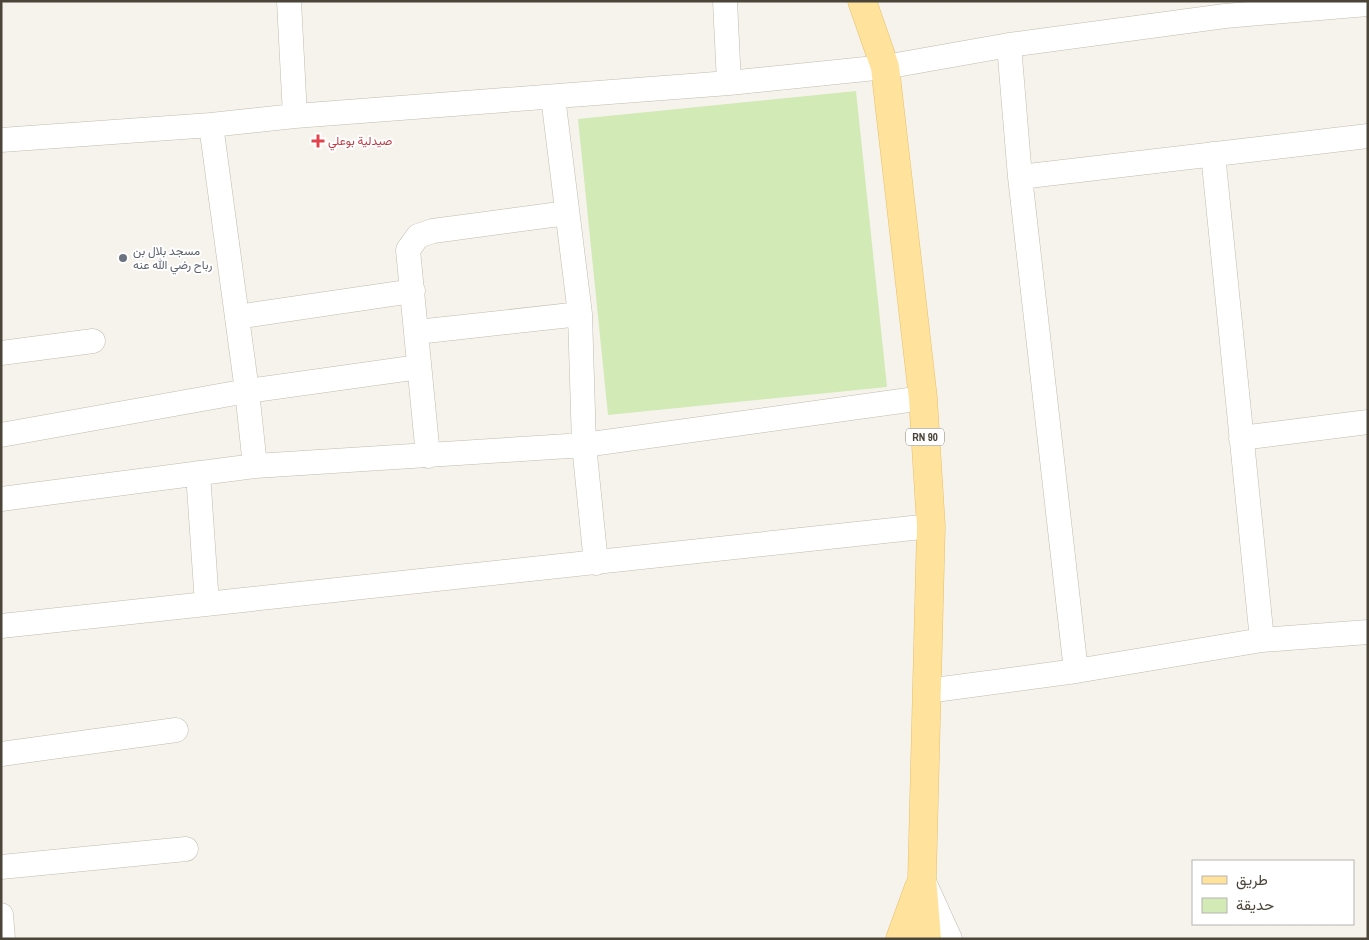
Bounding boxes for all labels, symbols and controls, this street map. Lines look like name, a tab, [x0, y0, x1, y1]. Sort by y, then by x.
place label: صيدلية بوعلي	[328, 133, 392, 151]
marker: صيدلية بوعلي	[312, 135, 324, 147]
place label: مسجد بلال بن رباح رضي الله عنه	[133, 243, 212, 275]
marker: مسجد بلال بن رباح رضي الله عنه	[117, 252, 129, 264]
road number: RN 90	[906, 428, 944, 446]
legend	[1192, 860, 1354, 925]
text: طريق	[1236, 869, 1268, 890]
text: حديقة	[1236, 894, 1274, 915]

